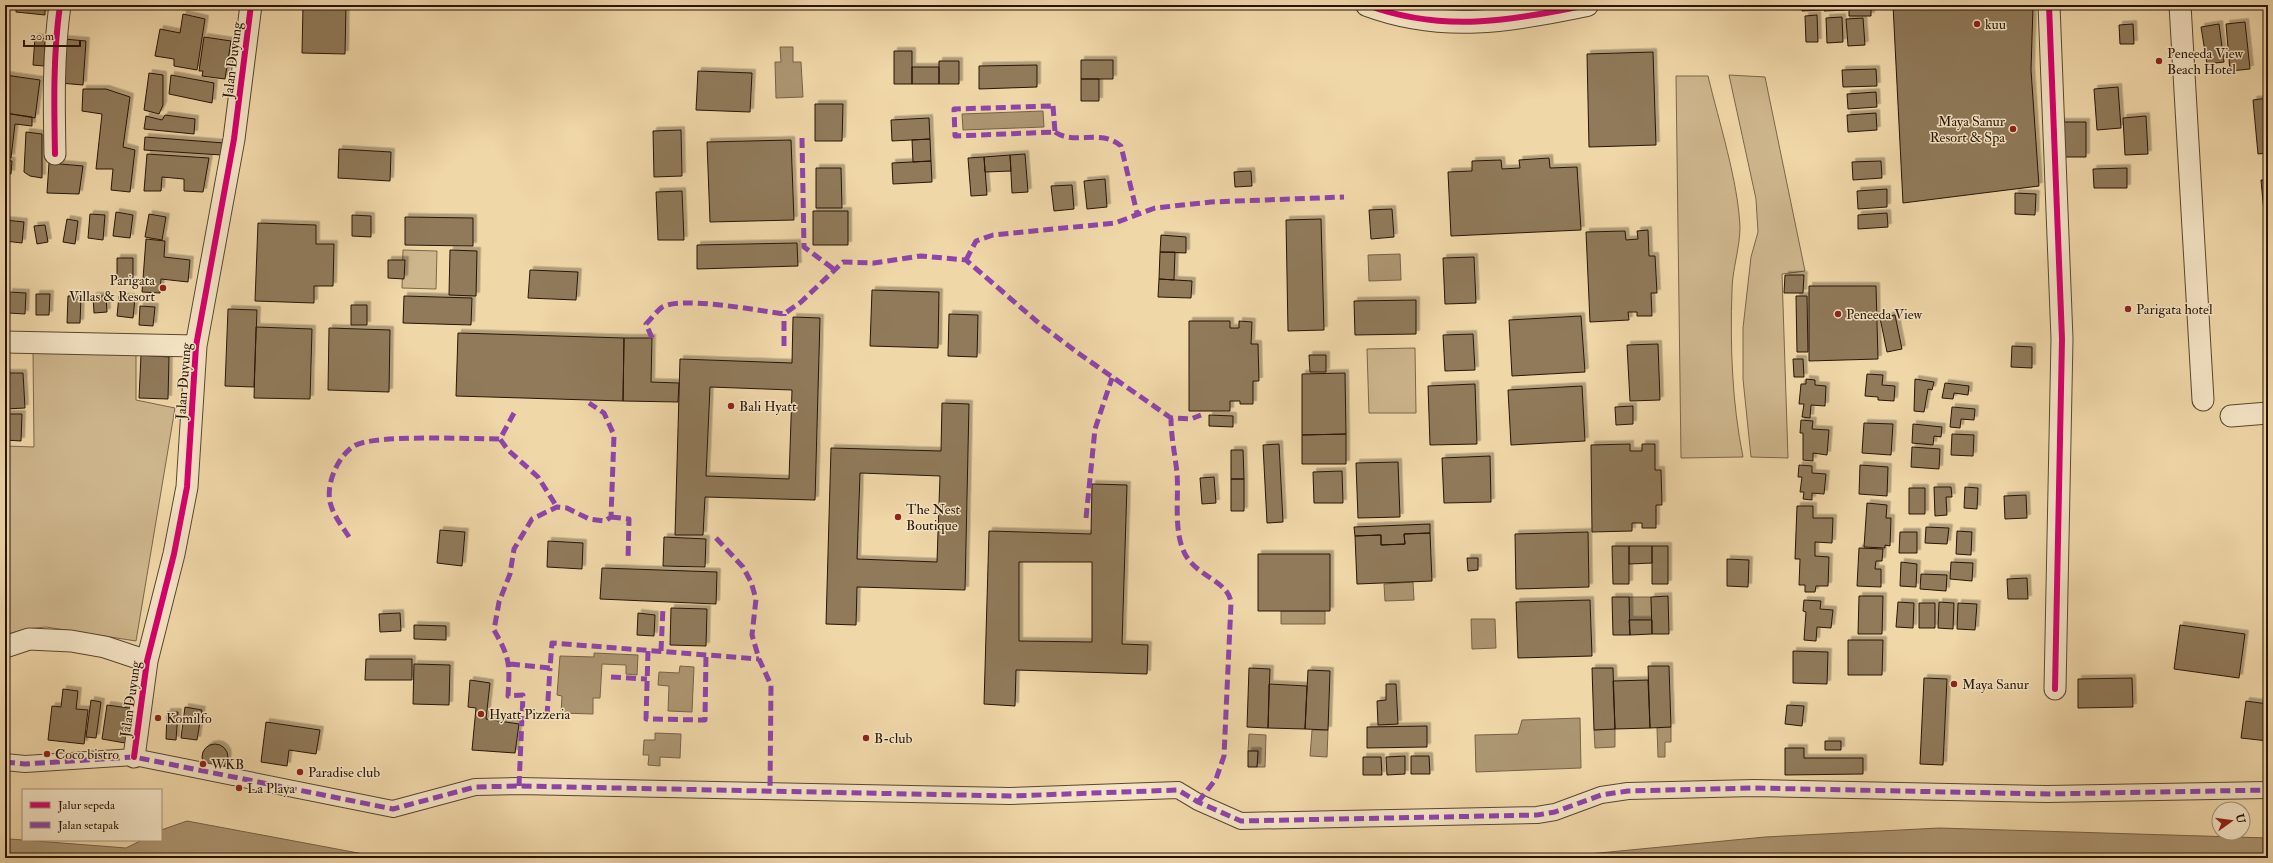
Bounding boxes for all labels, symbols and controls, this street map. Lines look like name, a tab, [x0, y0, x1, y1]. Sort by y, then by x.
place label: kuu	[1985, 16, 2006, 33]
marker: kuu	[1972, 19, 1982, 29]
street label: Jalan Duyung	[219, 20, 247, 100]
scale bar	[24, 22, 80, 48]
text: 20 m	[30, 29, 55, 44]
place label: Peneeda View Beach Hotel	[2167, 45, 2244, 78]
marker: Peneeda View Beach Hotel	[2154, 56, 2164, 66]
place label: Maya Sanur Resort & Spa	[1930, 113, 2006, 147]
marker: Maya Sanur Resort & Spa	[2008, 124, 2018, 134]
place label: Parigata Villas & Resort	[69, 272, 155, 305]
marker: Parigata Villas & Resort	[158, 283, 168, 293]
place label: Parigata hotel	[2136, 301, 2213, 318]
marker: Parigata hotel	[2123, 304, 2133, 314]
place label: Peneeda View	[1846, 306, 1923, 323]
marker: Peneeda View	[1833, 309, 1843, 319]
street label: Jalan Duyung	[172, 341, 196, 421]
place label: Bali Hyatt	[739, 398, 797, 416]
marker: Bali Hyatt	[726, 401, 736, 411]
place label: The Nest Boutique	[906, 501, 960, 534]
marker: The Nest Boutique	[893, 512, 903, 522]
street label: Jalan Duyung	[117, 659, 145, 739]
place label: Maya Sanur	[1962, 676, 2030, 694]
marker: Maya Sanur	[1949, 679, 1959, 689]
place label: Hyatt Pizzeria	[489, 706, 570, 724]
marker: Hyatt Pizzeria	[476, 709, 486, 719]
place label: Komilfo	[166, 710, 212, 727]
marker: Komilfo	[153, 713, 163, 723]
place label: B-club	[874, 730, 912, 747]
marker: B-club	[861, 733, 871, 743]
place label: Coco bistro	[55, 746, 119, 763]
marker: Coco bistro	[42, 749, 52, 759]
place label: WKB	[210, 756, 244, 773]
marker: WKB	[198, 759, 208, 769]
place label: Paradise club	[308, 764, 380, 781]
marker: Paradise club	[295, 767, 305, 777]
place label: La Playa	[247, 780, 295, 798]
marker: La Playa	[234, 783, 244, 793]
legend	[22, 789, 162, 841]
text: Jalur sepeda	[57, 798, 116, 813]
north arrow	[2211, 801, 2251, 841]
text: U	[2233, 813, 2248, 826]
text: Jalan setapak	[57, 818, 119, 833]

